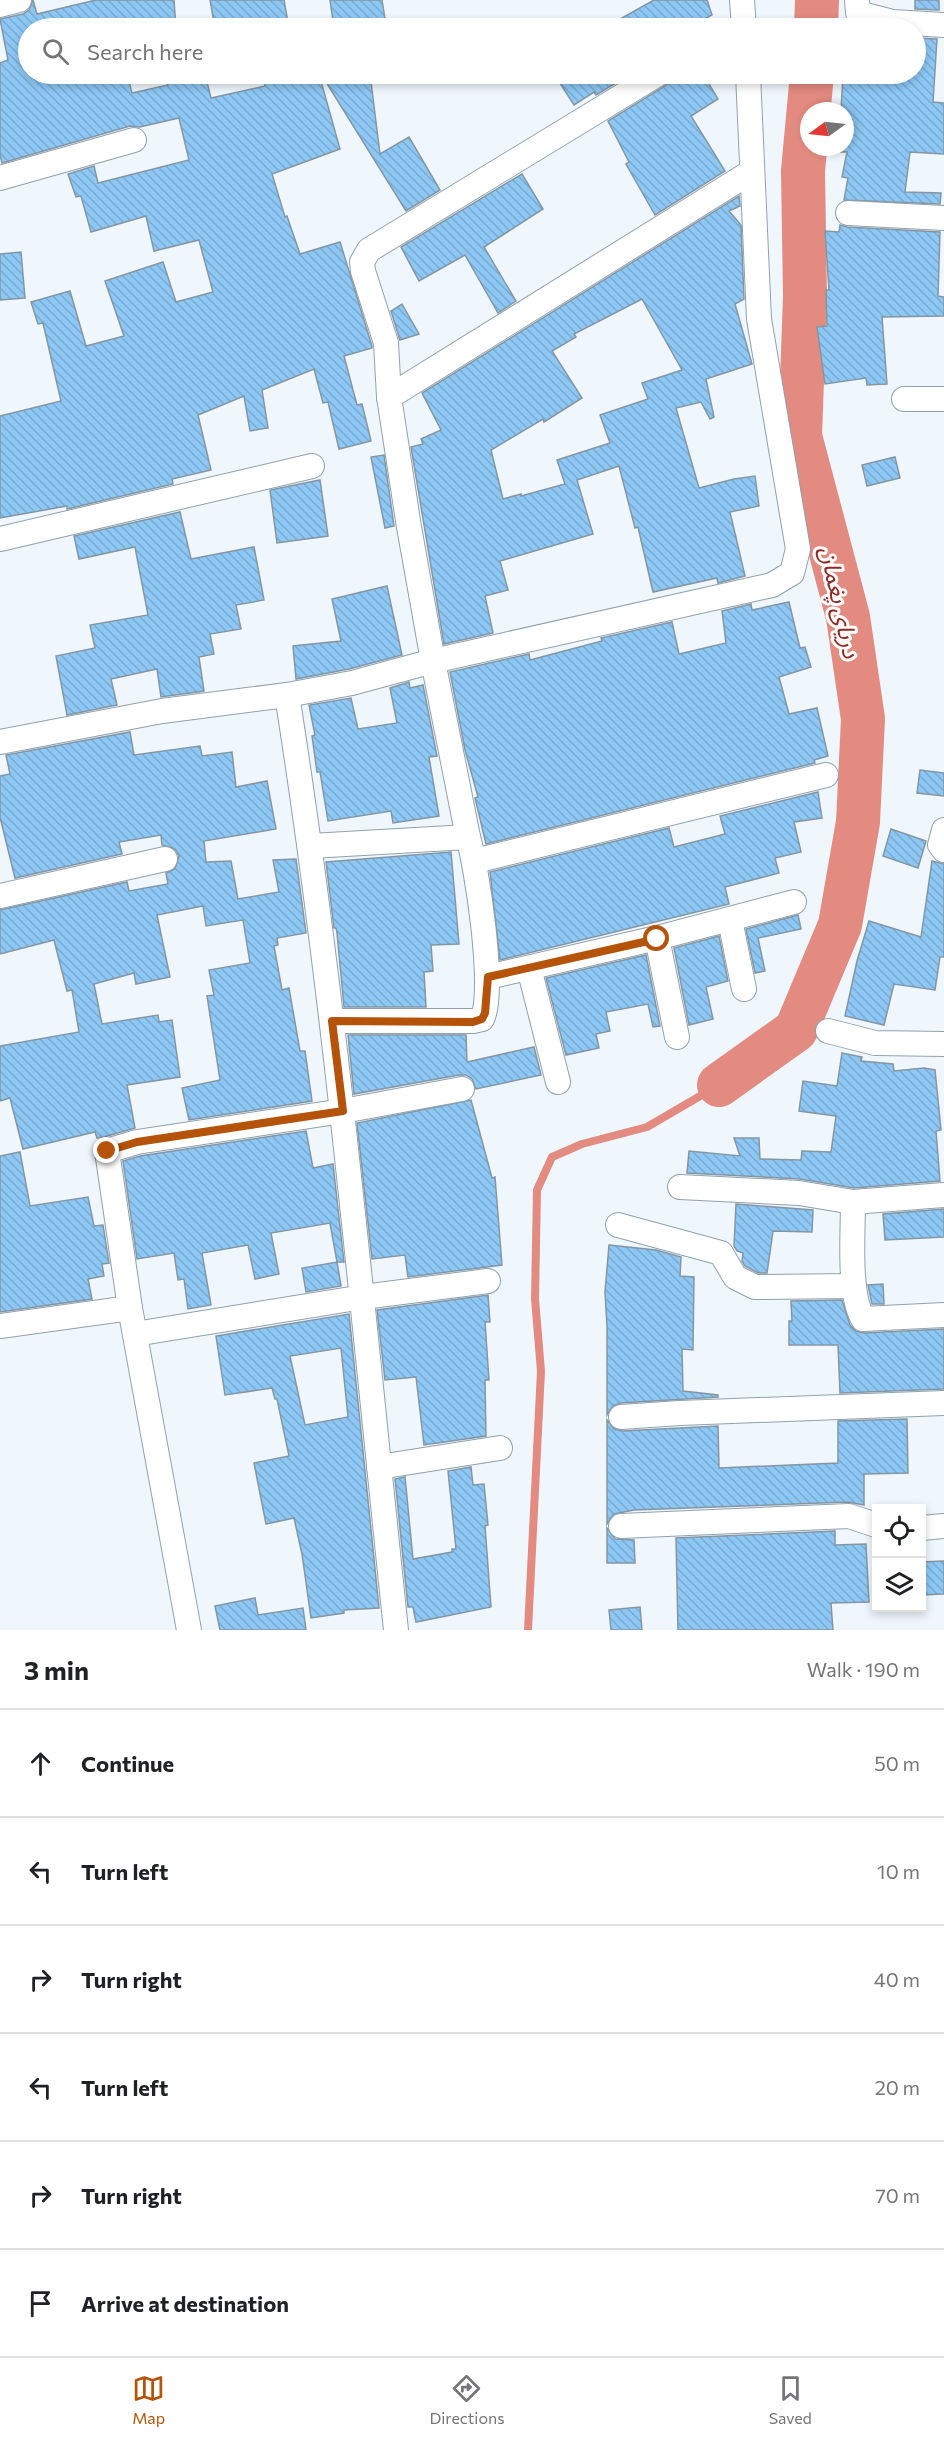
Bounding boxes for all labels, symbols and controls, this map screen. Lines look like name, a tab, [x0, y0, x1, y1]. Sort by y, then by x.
search box	[18, 18, 926, 84]
icon: search	[39, 35, 72, 68]
text: Search here	[87, 38, 203, 65]
north arrow	[800, 102, 854, 156]
water label: دریای پغمان	[812, 543, 867, 662]
route start	[643, 925, 669, 951]
route end	[93, 1137, 119, 1163]
map controls	[872, 1504, 926, 1612]
button: locate	[872, 1504, 926, 1558]
button: layers	[872, 1558, 926, 1612]
text: 3 min	[24, 1654, 89, 1685]
text: Walk · 190 m	[807, 1657, 920, 1681]
icon: ahead	[24, 1747, 57, 1780]
text: Continue	[81, 1750, 174, 1777]
text: 50 m	[874, 1751, 920, 1775]
icon: left	[24, 1855, 57, 1888]
text: Turn left	[81, 1858, 168, 1885]
text: 10 m	[877, 1859, 920, 1883]
icon: right	[24, 1963, 57, 1996]
text: Turn right	[81, 1966, 182, 1993]
text: 40 m	[874, 1967, 920, 1991]
icon: left	[24, 2071, 57, 2104]
text: Turn left	[81, 2074, 168, 2101]
text: 20 m	[875, 2075, 920, 2099]
icon: right	[24, 2179, 57, 2212]
text: Turn right	[81, 2182, 182, 2209]
text: 70 m	[875, 2183, 920, 2207]
icon: arrive	[24, 2287, 57, 2320]
text: Arrive at destination	[81, 2290, 289, 2317]
tab: Map	[132, 2372, 165, 2427]
tab: Directions	[429, 2372, 504, 2427]
tab: Saved	[769, 2372, 812, 2427]

